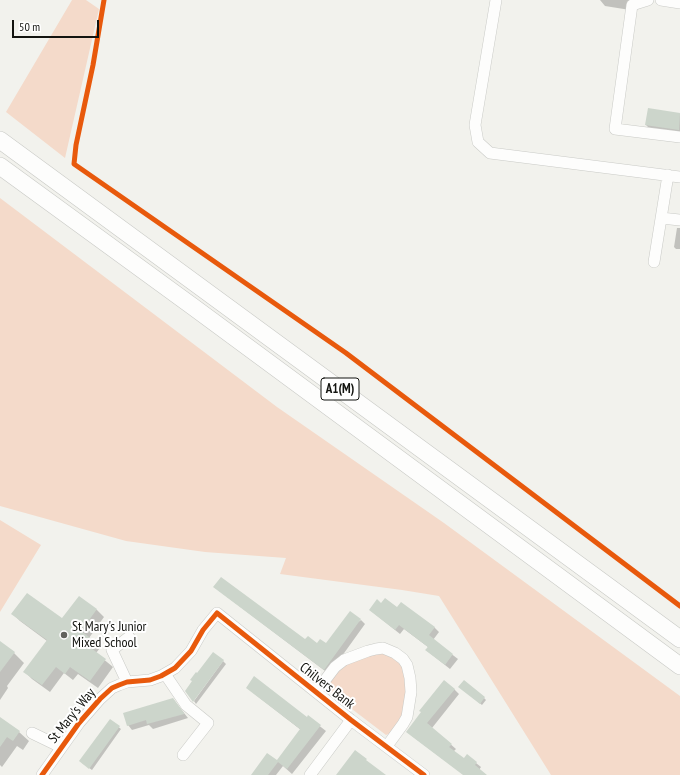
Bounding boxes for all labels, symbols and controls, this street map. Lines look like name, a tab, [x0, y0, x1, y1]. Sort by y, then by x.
scale bar	[14, 12, 101, 38]
text: 50 m	[19, 19, 40, 34]
road number: A1(M)	[321, 378, 359, 400]
place label: St Mary's Junior Mixed School	[72, 619, 146, 652]
marker: St Mary's Junior Mixed School	[59, 630, 69, 640]
street label: Chilvers Bank	[296, 659, 358, 713]
street label: St Mary's Way	[45, 685, 99, 747]

